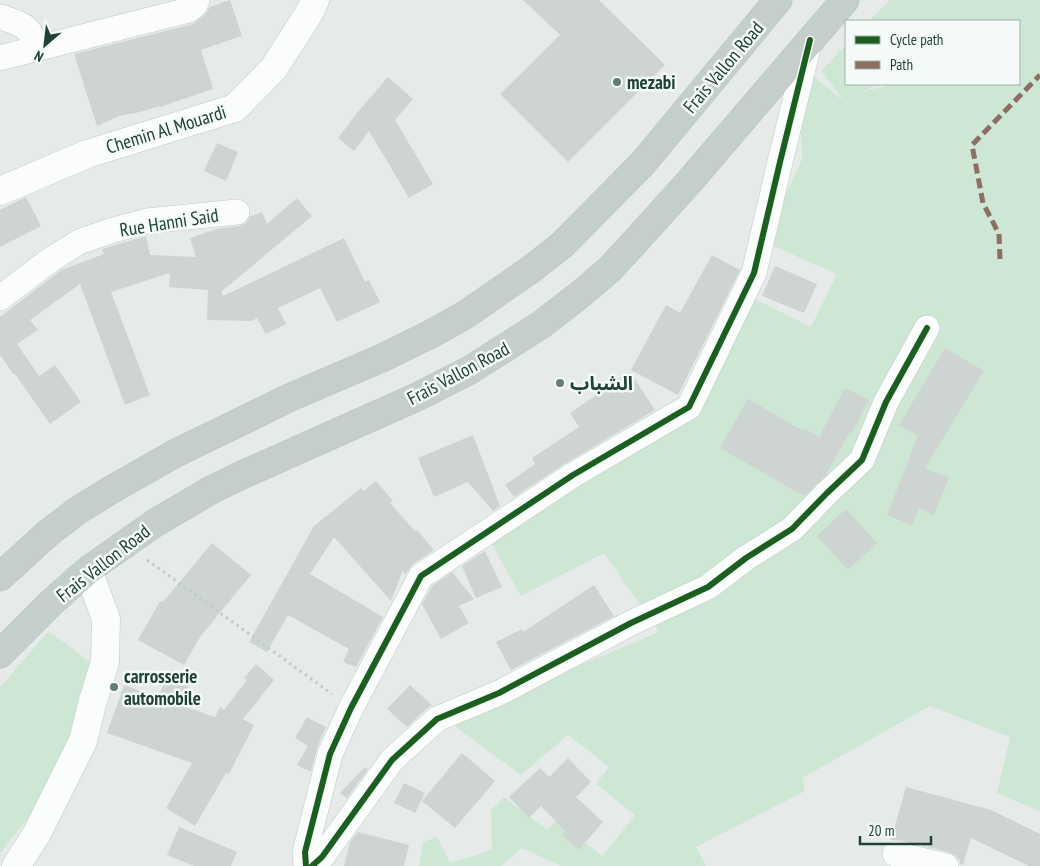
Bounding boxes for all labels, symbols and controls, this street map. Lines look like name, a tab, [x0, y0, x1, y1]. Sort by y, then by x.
street label: Frais Vallon Road	[678, 16, 768, 118]
north arrow	[20, 20, 70, 70]
legend	[845, 20, 1020, 85]
text: Cycle path	[890, 30, 943, 49]
text: N	[31, 47, 46, 66]
text: Path	[890, 55, 913, 74]
place label: mezabi	[627, 70, 676, 94]
marker: mezabi	[611, 76, 623, 88]
street label: Chemin Al Mouardi	[103, 99, 229, 159]
street label: Rue Hanni Said	[118, 202, 220, 242]
street label: Frais Vallon Road	[403, 336, 513, 410]
place label: الشباب	[570, 371, 633, 395]
marker: الشباب	[554, 377, 566, 389]
street label: Frais Vallon Road	[51, 519, 155, 607]
place label: carrosserie automobile	[124, 664, 201, 710]
marker: carrosserie automobile	[108, 681, 120, 693]
scale bar	[860, 814, 931, 846]
text: 20 m	[868, 821, 894, 840]

